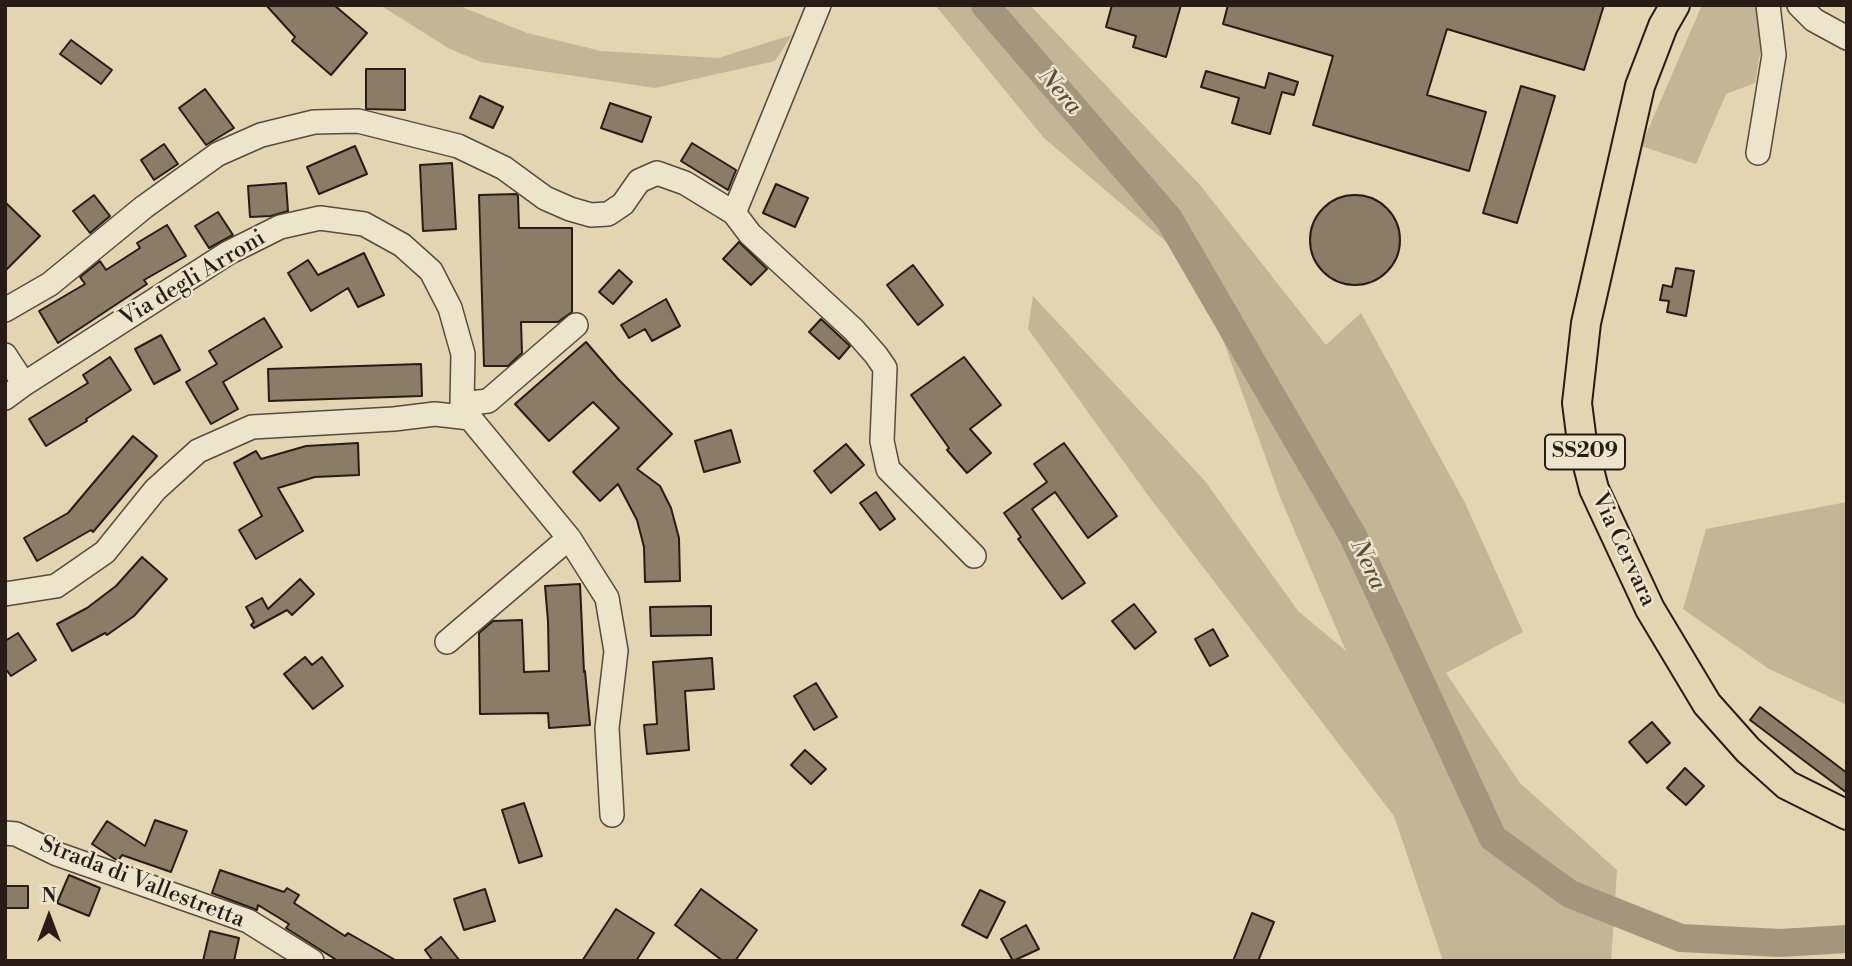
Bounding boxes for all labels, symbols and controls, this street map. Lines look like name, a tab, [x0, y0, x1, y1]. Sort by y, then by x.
water label: Nera	[1031, 63, 1087, 121]
street label: Via degli Arroni	[115, 225, 271, 333]
road number: SS209	[1545, 434, 1625, 470]
street label: Via Cervara	[1585, 489, 1661, 611]
water label: Nera	[1343, 535, 1391, 595]
street label: Strada di Vallestretta	[36, 831, 248, 935]
north arrow	[14, 882, 84, 952]
text: N	[41, 884, 57, 908]

